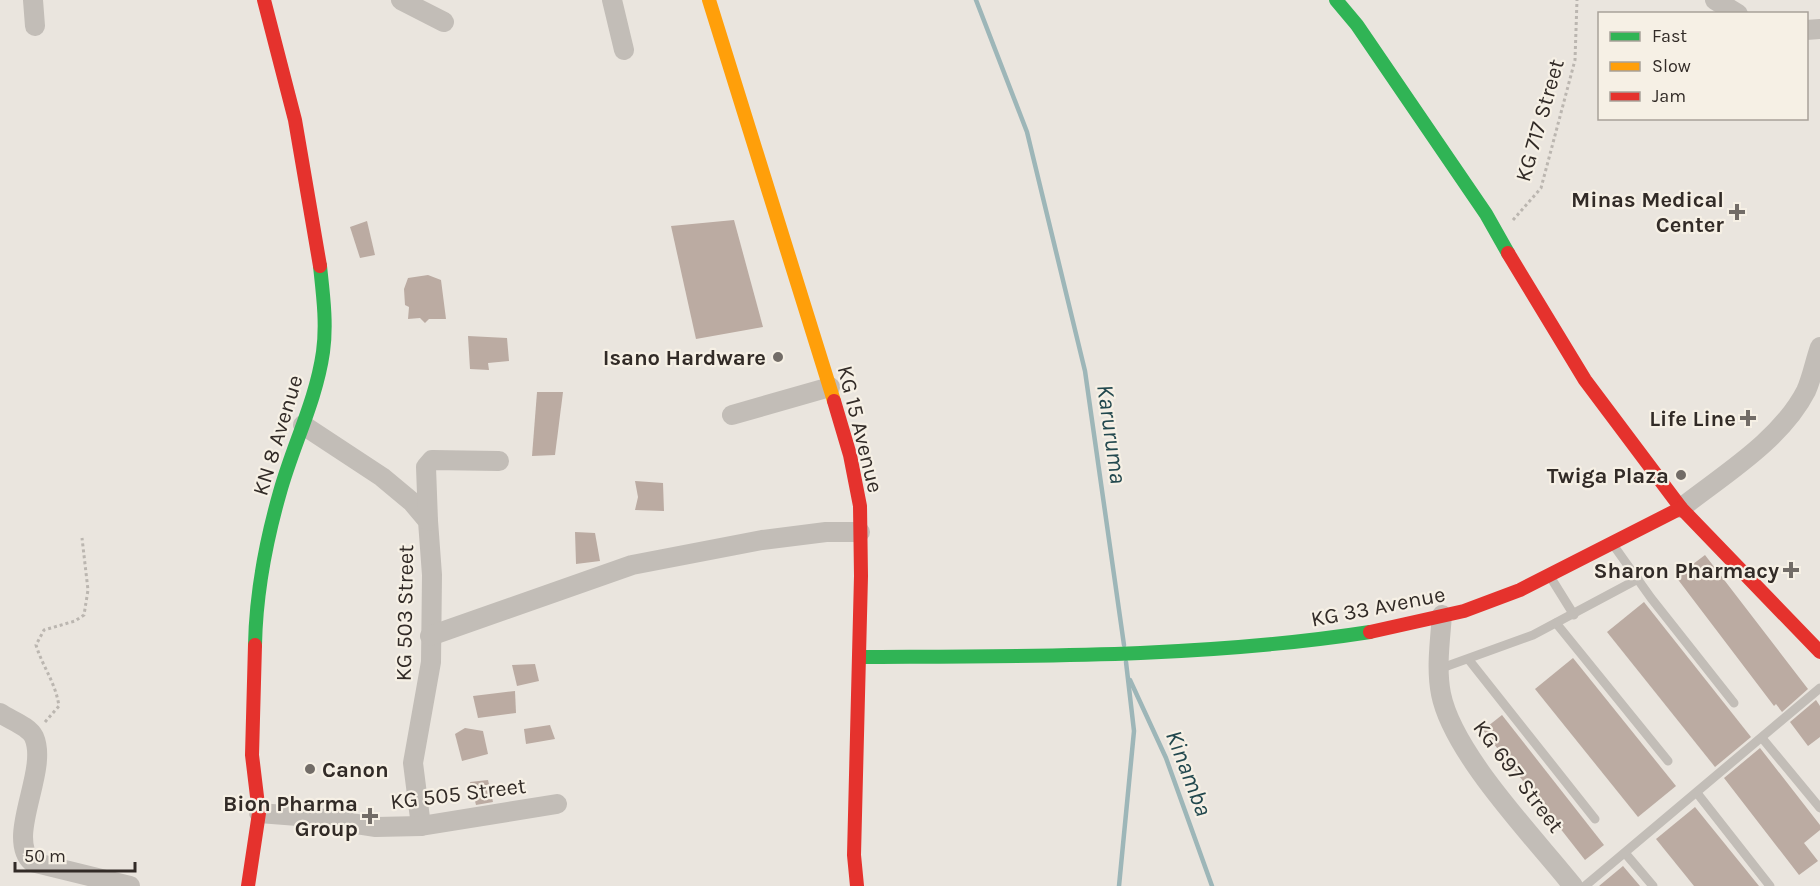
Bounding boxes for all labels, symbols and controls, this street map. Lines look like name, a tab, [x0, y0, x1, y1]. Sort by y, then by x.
legend	[1598, 12, 1808, 120]
text: Fast	[1652, 25, 1687, 47]
text: Slow	[1652, 55, 1691, 77]
street label: KG 717 Street	[1510, 56, 1570, 185]
text: Jam	[1652, 85, 1686, 107]
place label: Minas Medical Center	[1571, 187, 1724, 238]
marker: Minas Medical Center	[1728, 203, 1746, 221]
place label: Isano Hardware	[603, 345, 766, 371]
marker: Isano Hardware	[771, 350, 785, 364]
street label: KG 15 Avenue	[832, 363, 888, 495]
street label: KN 8 Avenue	[247, 372, 309, 499]
water label: Karuruma	[1091, 382, 1133, 486]
place label: Life Line	[1649, 406, 1736, 432]
marker: Life Line	[1741, 411, 1755, 425]
place label: Twiga Plaza	[1547, 463, 1669, 489]
marker: Twiga Plaza	[1674, 468, 1688, 482]
street label: KG 503 Street	[391, 544, 419, 682]
place label: Sharon Pharmacy	[1594, 558, 1779, 584]
marker: Sharon Pharmacy	[1784, 563, 1798, 577]
street label: KG 33 Avenue	[1309, 581, 1448, 633]
street label: KG 697 Street	[1467, 715, 1569, 838]
water label: Kinamba	[1160, 726, 1218, 820]
place label: Canon	[322, 757, 389, 783]
marker: Canon	[303, 762, 317, 776]
street label: KG 505 Street	[389, 773, 527, 815]
place label: Bion Pharma Group	[223, 791, 358, 842]
marker: Bion Pharma Group	[363, 809, 377, 823]
scale bar	[15, 835, 135, 873]
text: 50 m	[24, 845, 66, 867]

